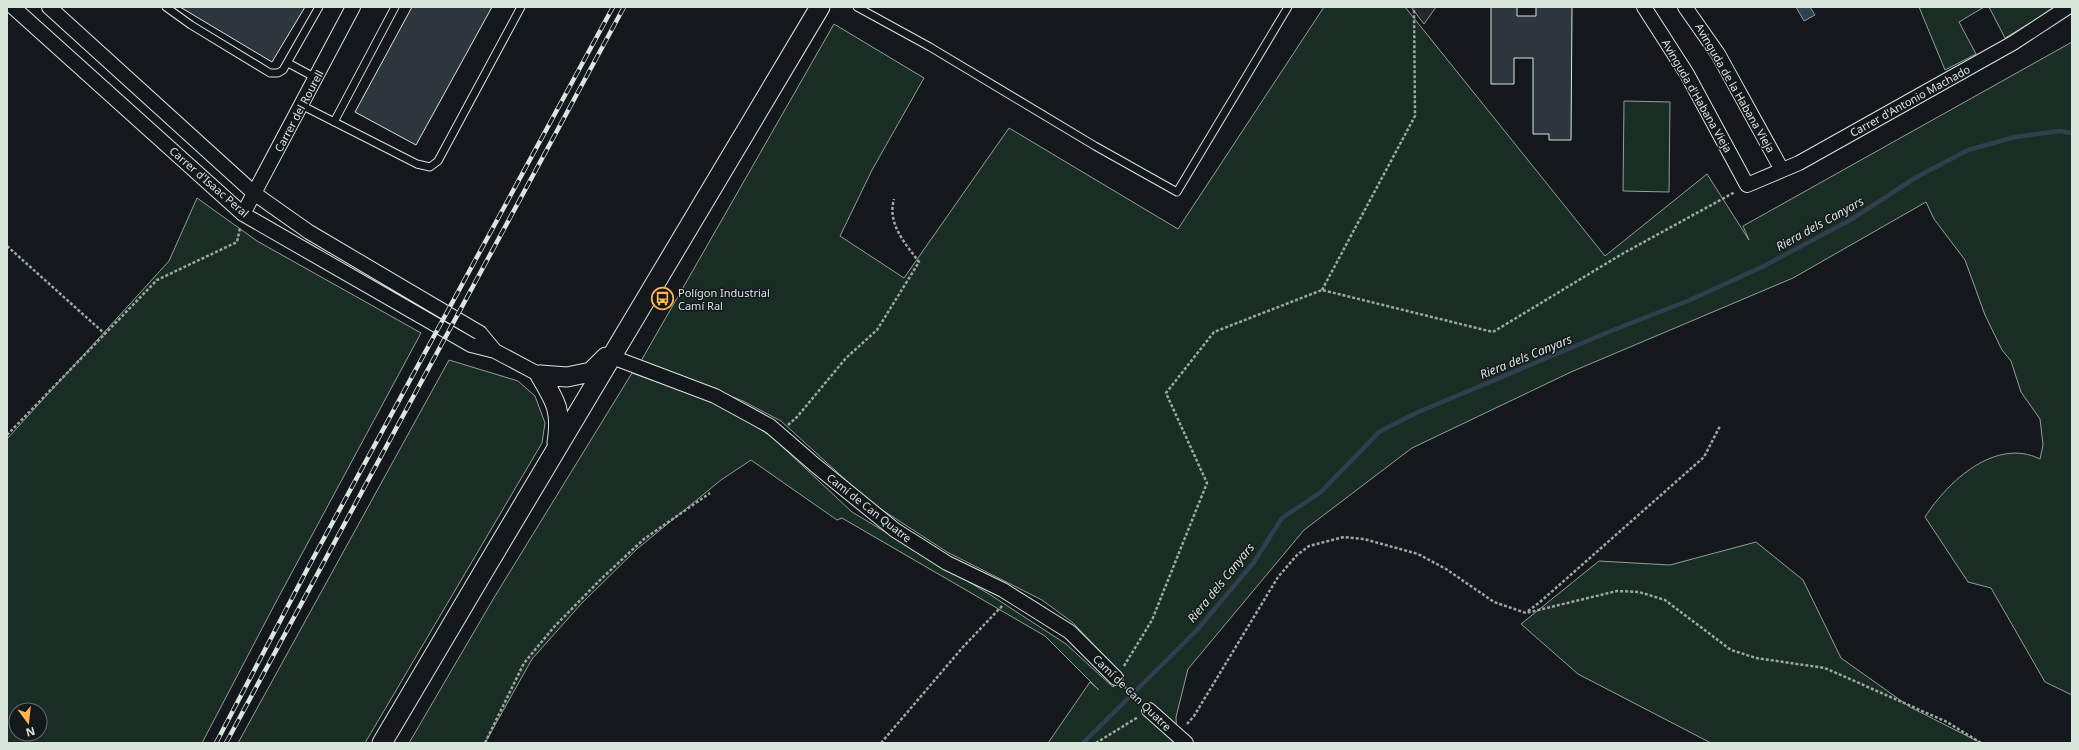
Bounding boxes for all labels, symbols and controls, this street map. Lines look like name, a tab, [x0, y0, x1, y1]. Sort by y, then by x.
street label: Avinguda de la Habana Vieja	[1692, 20, 1779, 155]
street label: Avinguda d'Habana Vieja	[1659, 36, 1736, 155]
street label: Carrer d'Antonio Machado	[1847, 61, 1973, 140]
street label: Carrer del Rourell	[271, 67, 326, 154]
street label: Carrer d'Isaac Peral	[166, 143, 252, 220]
water label: Riera dels Canyars	[1773, 192, 1867, 255]
place label: Polígon Industrial Camí Ral	[678, 285, 770, 313]
bus stop icon: Polígon Industrial Camí Ral	[650, 286, 676, 312]
water label: Riera dels Canyars	[1477, 330, 1574, 383]
street label: Camí de Can Quatre	[824, 470, 915, 545]
water label: Riera dels Canyars	[1183, 539, 1258, 626]
street label: Camí de Can Quatre	[1090, 651, 1175, 734]
north arrow	[8, 702, 48, 742]
text: N	[24, 724, 37, 741]

